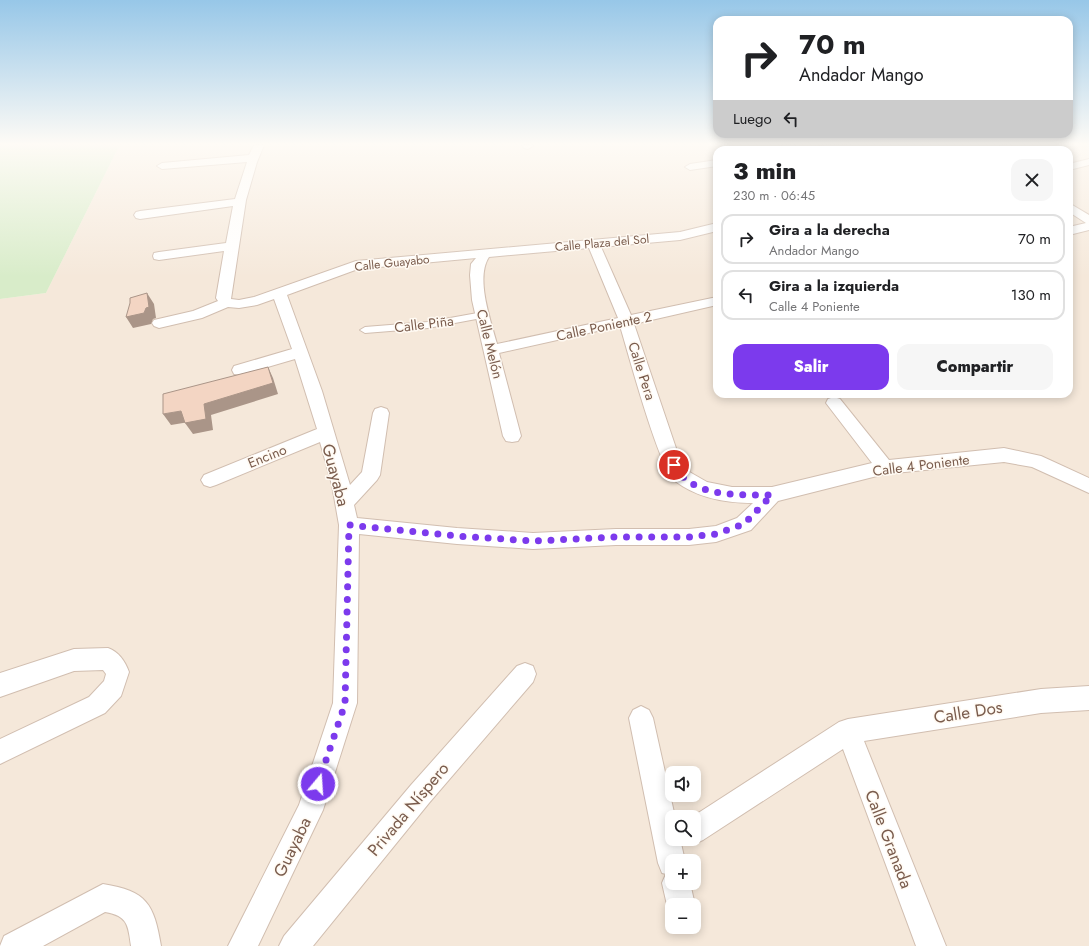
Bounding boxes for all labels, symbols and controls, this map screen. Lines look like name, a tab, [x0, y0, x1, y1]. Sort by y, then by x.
text: 70 m	[799, 24, 866, 65]
icon: right	[733, 32, 785, 84]
text: Andador Mango	[799, 62, 924, 88]
text: Luego	[733, 108, 772, 130]
icon: left	[780, 108, 802, 130]
text: 3 min	[733, 153, 797, 188]
button: close	[1011, 159, 1053, 201]
text: 230 m · 06:45	[733, 186, 815, 205]
text: Gira a la derecha	[769, 219, 890, 241]
icon: right	[735, 228, 757, 250]
text: 70 m	[1018, 228, 1051, 250]
street label: Calle Plaza del Sol	[554, 230, 650, 256]
text: Andador Mango	[769, 241, 859, 260]
street label: Calle Guayabo	[354, 250, 431, 276]
text: Gira a la izquierda	[769, 275, 899, 297]
icon: left	[735, 284, 757, 306]
text: 130 m	[1011, 284, 1051, 306]
text: Calle 4 Poniente	[769, 297, 860, 316]
street label: Calle Poniente 2	[554, 306, 654, 346]
street label: Calle Melón	[472, 307, 508, 381]
street label: Calle Piña	[393, 310, 455, 338]
street label: Calle Pera	[623, 339, 661, 403]
button: Salir	[733, 344, 889, 390]
button: Compartir	[897, 344, 1053, 390]
street label: Encino	[245, 439, 290, 473]
street label: Guayaba	[316, 441, 356, 509]
pin	[657, 448, 691, 482]
street label: Calle 4 Poniente	[871, 449, 971, 481]
icon: arrive	[663, 454, 685, 476]
street label: Calle Dos	[932, 695, 1004, 729]
street label: Privada Níspero	[362, 757, 454, 861]
position arrow	[297, 763, 339, 805]
map controls	[665, 766, 701, 934]
button: sound	[665, 766, 701, 802]
street label: Calle Granada	[859, 786, 919, 892]
button: search	[665, 810, 701, 846]
street label: Guayaba	[267, 813, 317, 881]
button: +	[665, 854, 701, 890]
button: −	[665, 898, 701, 934]

